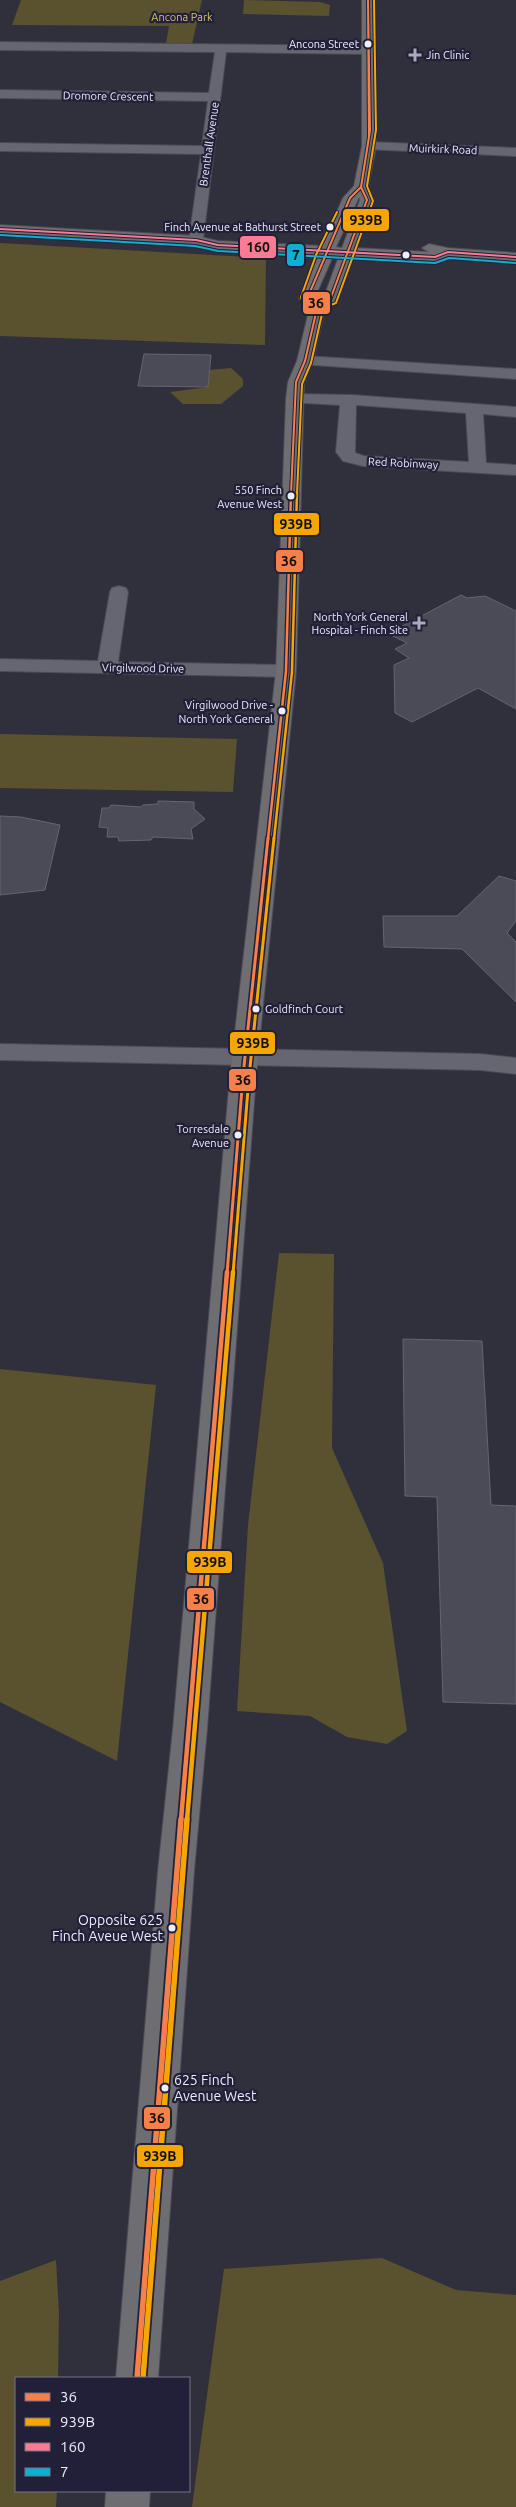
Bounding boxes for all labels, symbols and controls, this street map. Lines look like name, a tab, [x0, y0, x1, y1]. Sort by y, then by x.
park label: Ancona Park	[151, 11, 213, 23]
place label: Ancona Street	[289, 38, 360, 50]
marker: Ancona Street	[363, 39, 373, 49]
marker: Jin Clinic	[408, 48, 422, 62]
place label: Jin Clinic	[426, 49, 469, 61]
street label: Dromore Crescent	[63, 89, 154, 103]
street label: Brenthall Avenue	[197, 101, 221, 187]
street label: Muirkirk Road	[409, 142, 477, 156]
line badge: 939B	[342, 208, 390, 232]
text: 939B	[350, 212, 382, 228]
place label: Finch Avenue at Bathurst Street	[164, 221, 322, 233]
marker: Finch Avenue at Bathurst Street	[325, 222, 335, 232]
line badge: 160	[239, 235, 277, 259]
text: 160	[246, 239, 270, 255]
line badge: 7	[286, 243, 305, 267]
text: 7	[292, 247, 300, 263]
unlabelled marker	[401, 250, 411, 260]
line badge: 36	[302, 291, 331, 315]
text: 36	[308, 295, 324, 311]
street label: Red Robinway	[368, 455, 439, 471]
place label: 550 Finch Avenue West	[217, 484, 283, 510]
marker: 550 Finch Avenue West	[286, 491, 296, 501]
line badge: 939B	[273, 512, 320, 536]
text: 939B	[280, 516, 312, 532]
line badge: 36	[275, 549, 304, 573]
text: 36	[281, 553, 297, 569]
place label: North York General Hospital - Finch Site	[311, 611, 408, 636]
marker: North York General Hospital - Finch Site	[412, 616, 426, 630]
street label: Virgilwood Drive	[102, 661, 184, 675]
place label: Virgilwood Drive - North York General	[178, 699, 273, 725]
marker: Virgilwood Drive - North York General	[277, 706, 287, 716]
place label: Goldfinch Court	[265, 1003, 344, 1015]
marker: Goldfinch Court	[251, 1004, 261, 1014]
line badge: 939B	[229, 1031, 276, 1055]
text: 939B	[237, 1035, 269, 1051]
line badge: 36	[228, 1068, 257, 1092]
text: 36	[235, 1072, 251, 1088]
place label: Torresdale Avenue	[177, 1123, 229, 1149]
marker: Torresdale Avenue	[233, 1130, 243, 1140]
line badge: 939B	[186, 1550, 233, 1574]
text: 939B	[194, 1554, 226, 1570]
line badge: 36	[186, 1587, 215, 1611]
text: 36	[193, 1591, 209, 1607]
place label: Opposite 625 Finch Aveue West	[52, 1912, 163, 1944]
marker: Opposite 625 Finch Aveue West	[167, 1923, 177, 1933]
place label: 625 Finch Avenue West	[174, 2072, 257, 2104]
marker: 625 Finch Avenue West	[160, 2083, 170, 2093]
line badge: 36	[143, 2106, 171, 2130]
text: 36	[149, 2110, 165, 2126]
line badge: 939B	[136, 2144, 184, 2168]
text: 939B	[144, 2148, 176, 2164]
legend	[15, 2377, 190, 2492]
text: 36	[60, 2388, 77, 2405]
text: 939B	[60, 2413, 95, 2430]
text: 160	[60, 2438, 85, 2455]
text: 7	[60, 2463, 68, 2480]

